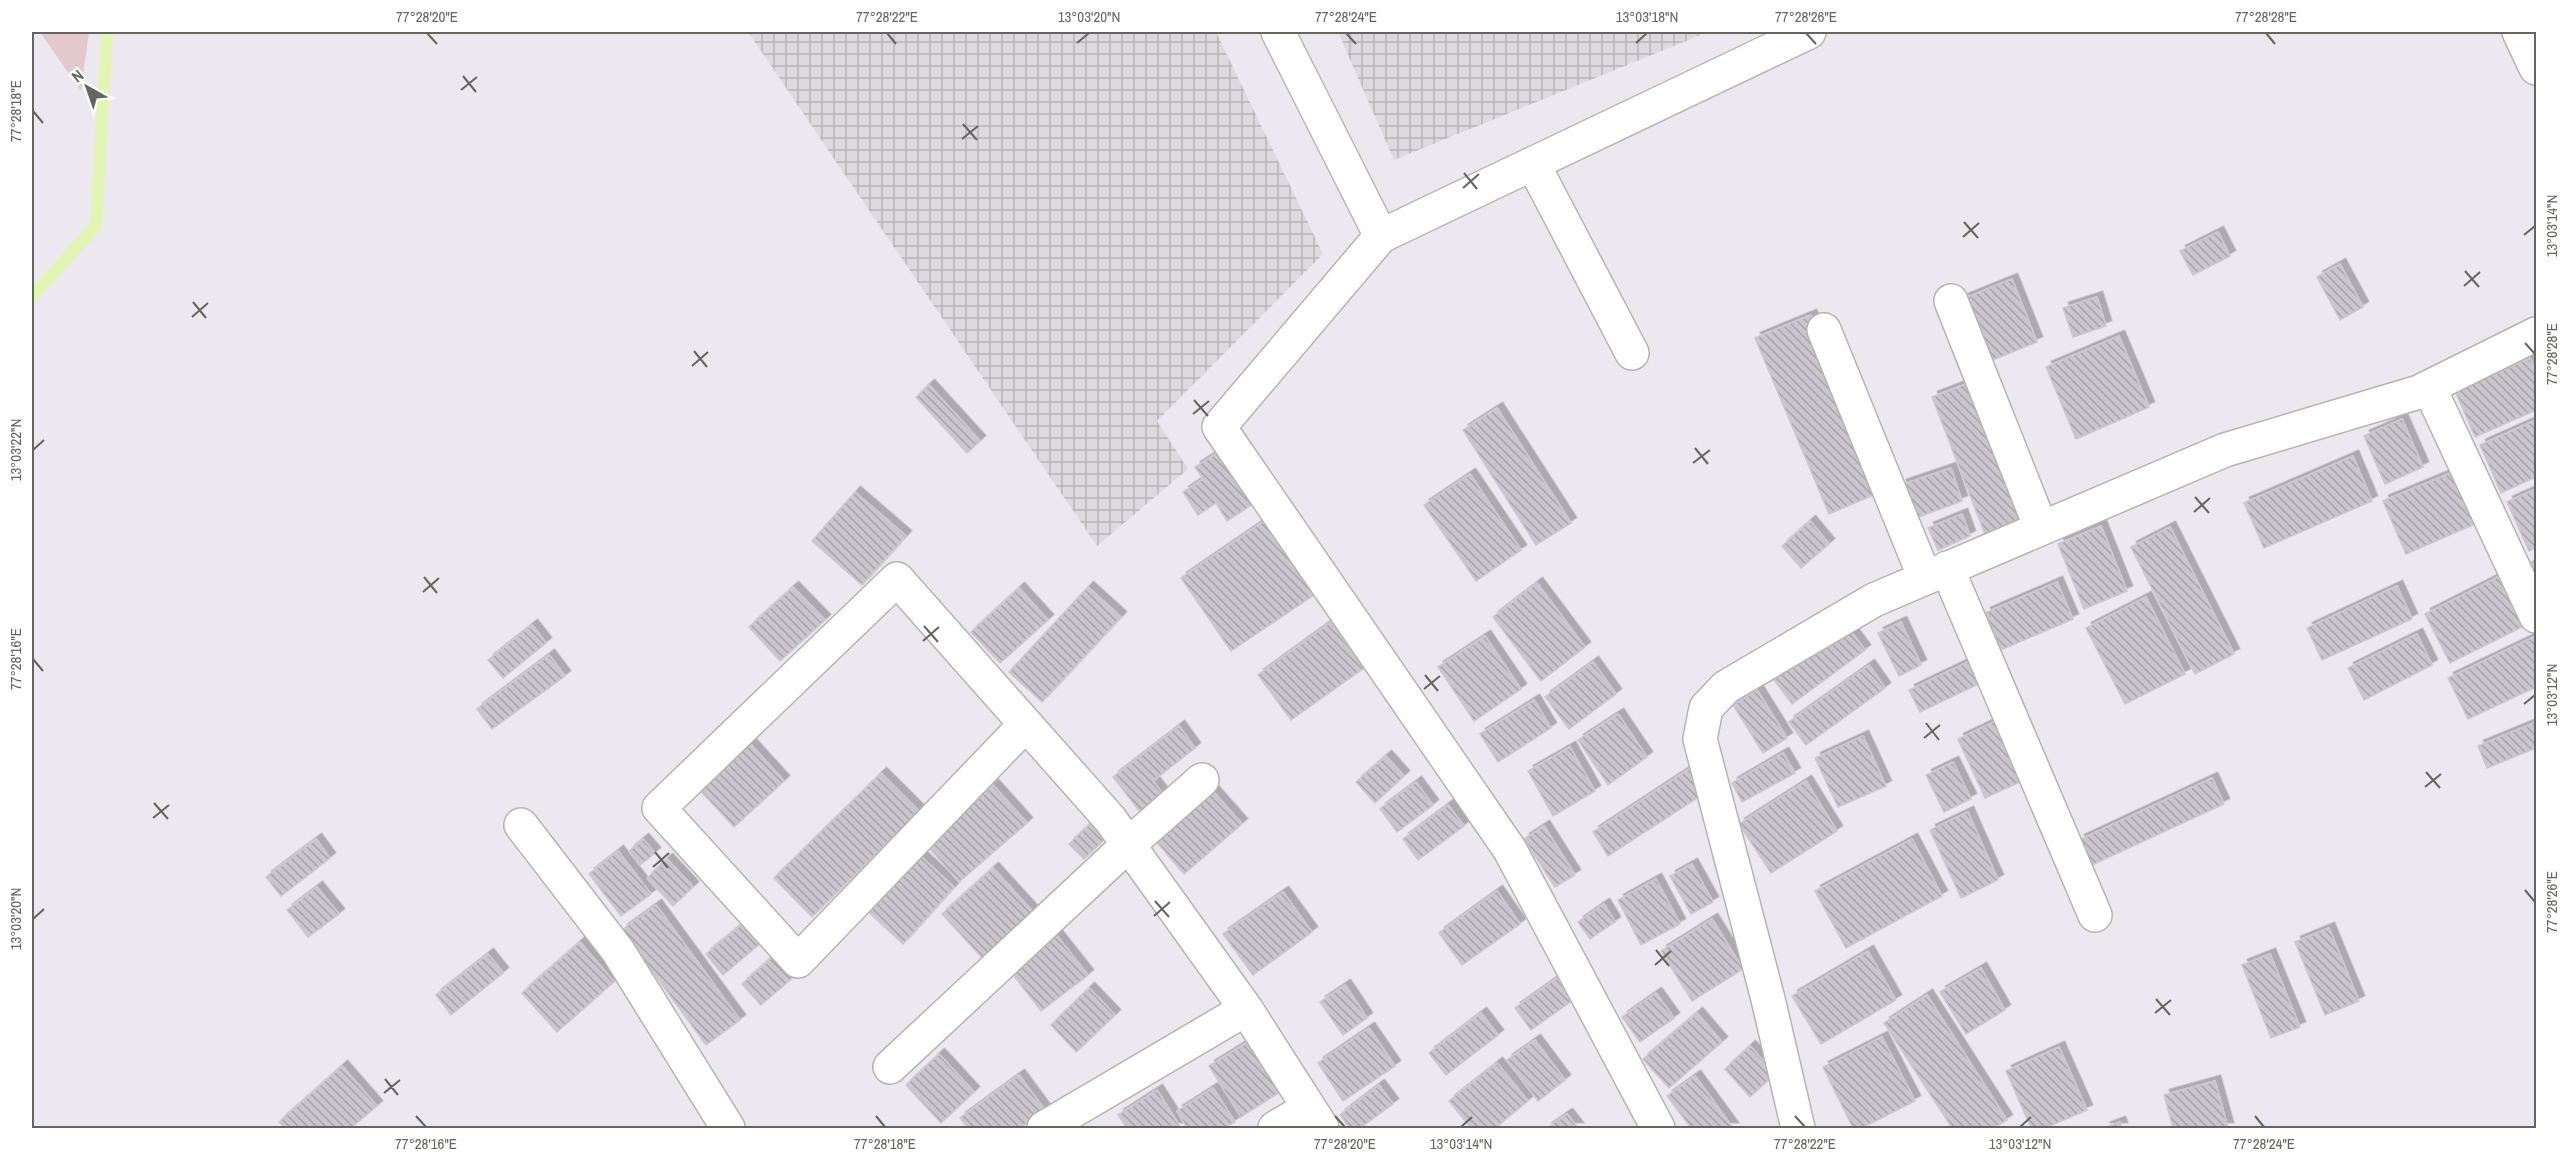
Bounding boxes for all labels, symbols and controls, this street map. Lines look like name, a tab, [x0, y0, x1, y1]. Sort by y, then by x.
text: 77°28'20"E	[396, 6, 458, 27]
text: 77°28'22"E	[856, 6, 918, 27]
text: 13°03'20"N	[1058, 6, 1120, 27]
text: 77°28'24"E	[1315, 6, 1377, 27]
text: 13°03'18"N	[1616, 6, 1678, 27]
text: 77°28'26"E	[1775, 6, 1837, 27]
text: 77°28'28"E	[2235, 6, 2297, 27]
north arrow	[57, 57, 117, 117]
text: N	[67, 64, 88, 87]
text: 77°28'18"E	[5, 80, 26, 142]
text: 13°03'14"N	[2541, 195, 2562, 257]
text: 77°28'28"E	[2541, 323, 2562, 385]
text: 13°03'22"N	[5, 419, 26, 481]
text: 77°28'16"E	[5, 628, 26, 690]
text: 13°03'12"N	[2541, 664, 2562, 726]
text: 77°28'26"E	[2541, 871, 2562, 933]
text: 13°03'20"N	[5, 888, 26, 950]
text: 77°28'16"E	[395, 1133, 457, 1154]
text: 77°28'18"E	[854, 1133, 916, 1154]
text: 77°28'20"E	[1314, 1133, 1376, 1154]
text: 13°03'14"N	[1430, 1133, 1492, 1154]
text: 77°28'22"E	[1774, 1133, 1836, 1154]
text: 13°03'12"N	[1989, 1133, 2051, 1154]
text: 77°28'24"E	[2233, 1133, 2295, 1154]

